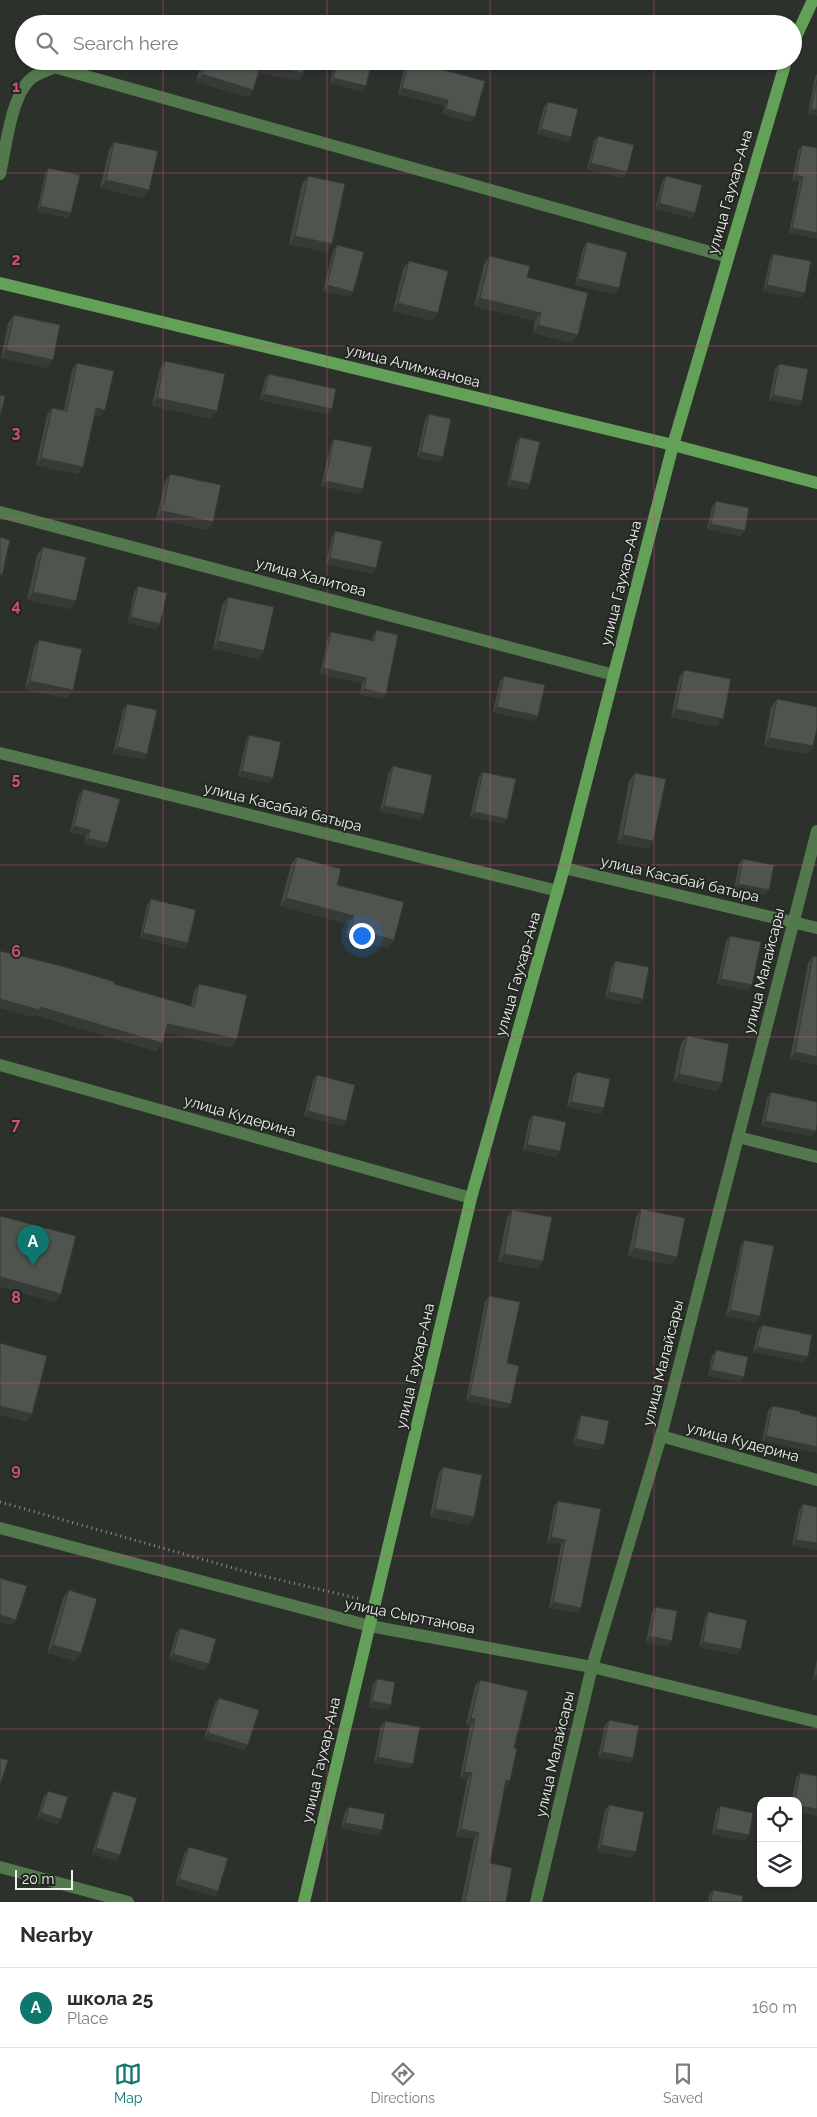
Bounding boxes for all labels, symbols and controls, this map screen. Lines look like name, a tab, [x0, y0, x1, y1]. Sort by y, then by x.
search box	[15, 15, 802, 70]
icon: search	[33, 29, 61, 57]
text: Search here	[73, 32, 179, 54]
text: 1	[12, 77, 20, 96]
street label: улица Гаухар-Ана	[704, 128, 756, 256]
text: 2	[11, 250, 21, 269]
street label: улица Алимжанова	[344, 341, 482, 391]
text: 3	[12, 423, 21, 442]
street label: улица Гаухар-Ана	[597, 519, 645, 647]
street label: улица Халитова	[254, 554, 368, 600]
text: 4	[11, 596, 21, 615]
text: 5	[12, 769, 21, 788]
street label: улица Касабай батыра	[202, 779, 364, 835]
street label: улица Касабай батыра	[599, 852, 761, 906]
street label: улица Малайсары	[740, 906, 788, 1036]
street label: улица Гаухар-Ана	[492, 910, 544, 1038]
your location	[349, 923, 375, 949]
text: 6	[11, 942, 21, 961]
street label: улица Кудерина	[182, 1091, 298, 1141]
text: 7	[12, 1115, 21, 1134]
pin: A	[17, 1225, 49, 1266]
text: 8	[11, 1288, 21, 1307]
street label: улица Малайсары	[639, 1298, 687, 1428]
street label: улица Гаухар-Ана	[392, 1301, 438, 1431]
street label: улица Кудерина	[685, 1418, 801, 1466]
text: 9	[11, 1460, 21, 1479]
street label: улица Сырттанова	[343, 1595, 477, 1637]
street label: улица Малайсары	[532, 1689, 578, 1819]
street label: улица Гаухар-Ана	[298, 1695, 344, 1825]
map controls	[757, 1797, 802, 1887]
button: locate	[757, 1797, 802, 1842]
button: layers	[757, 1842, 802, 1887]
scale bar	[15, 1867, 72, 1890]
text: 20 m	[22, 1871, 54, 1887]
text: Nearby	[20, 1922, 93, 1947]
text: школа 25	[67, 1987, 153, 2009]
text: A	[31, 1998, 41, 2017]
text: 160 m	[752, 1998, 797, 2017]
text: Place	[67, 2009, 108, 2028]
tab: Map	[114, 2060, 142, 2106]
tab: Directions	[370, 2060, 435, 2106]
tab: Saved	[663, 2060, 703, 2106]

